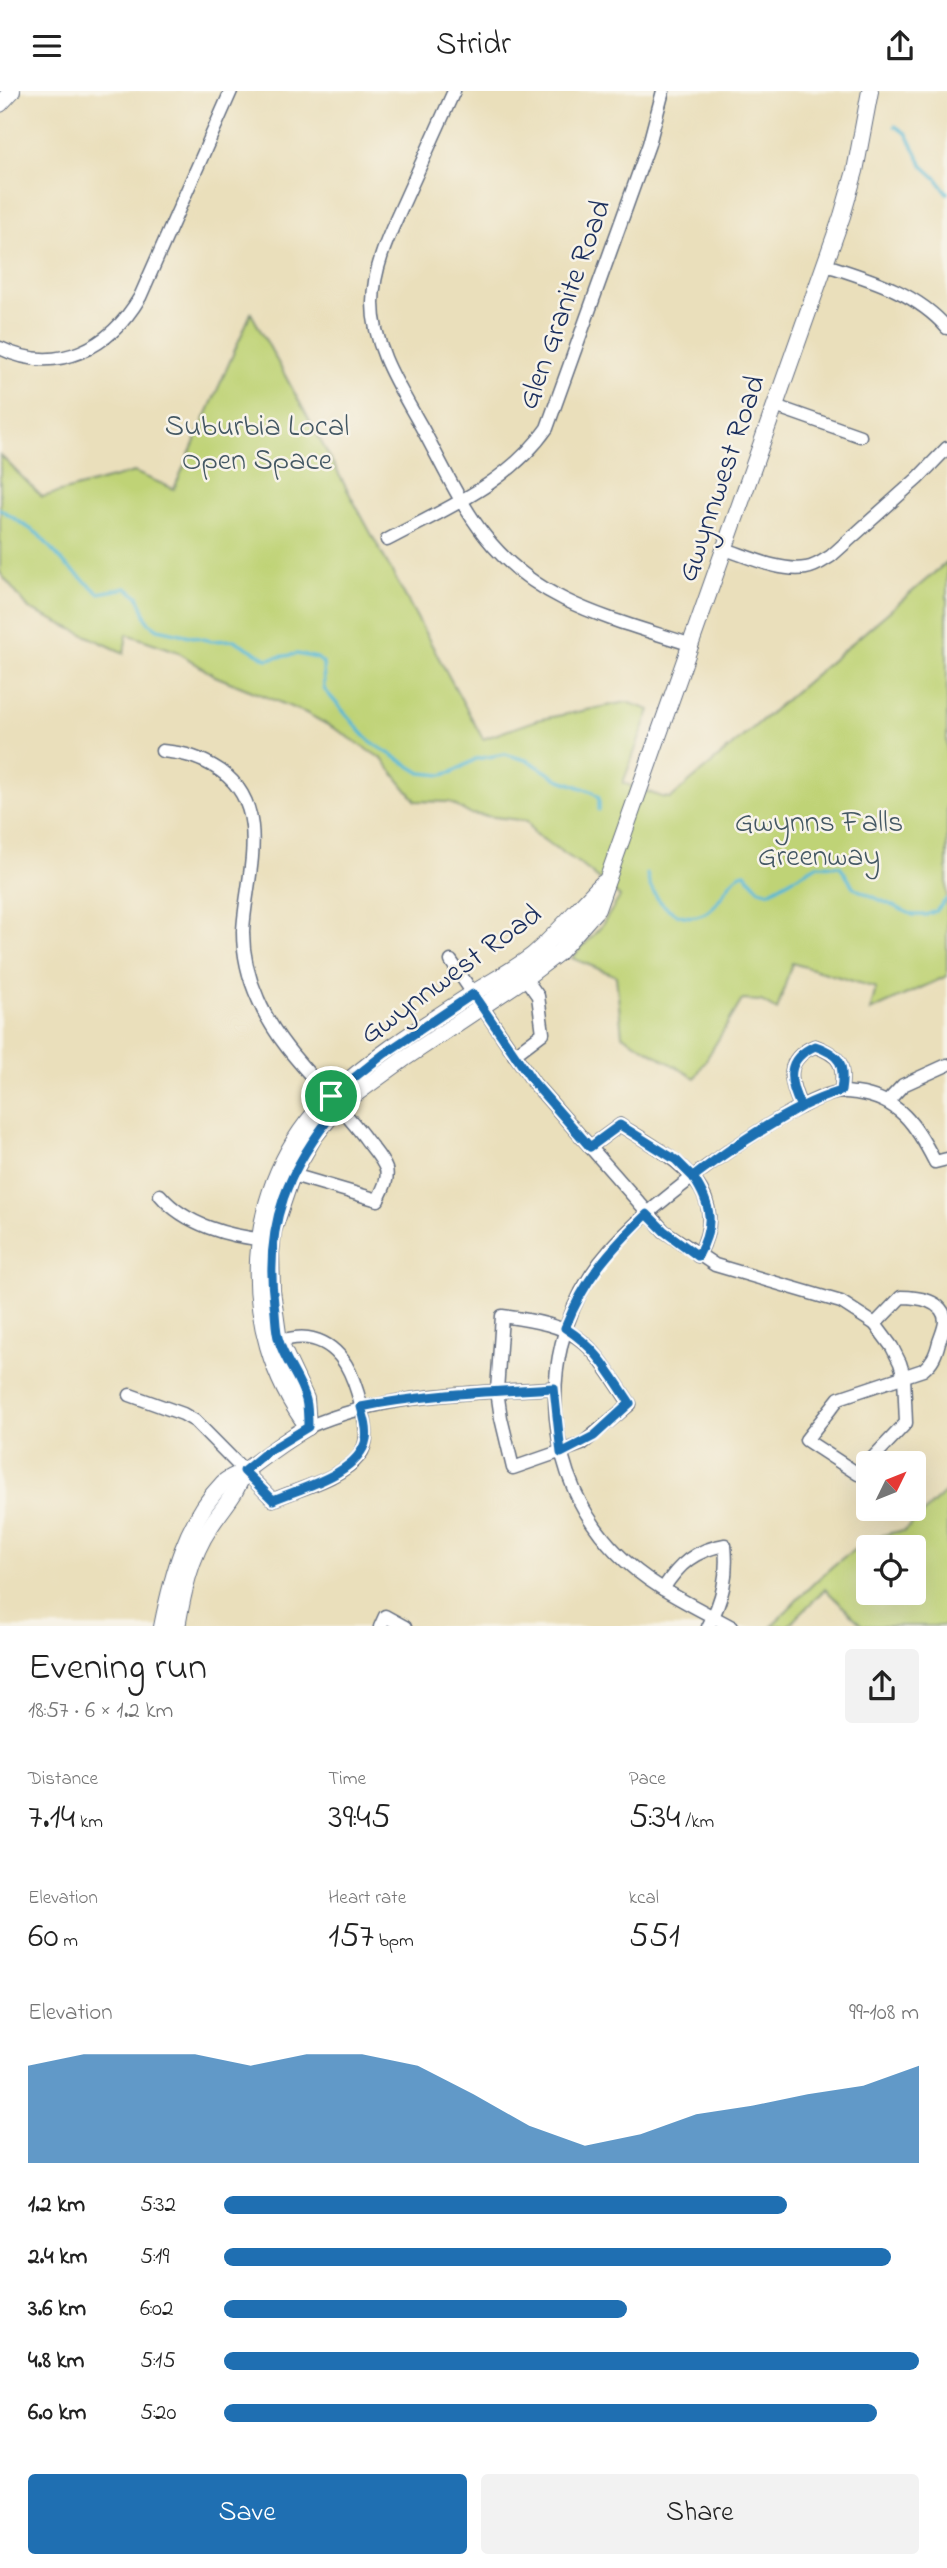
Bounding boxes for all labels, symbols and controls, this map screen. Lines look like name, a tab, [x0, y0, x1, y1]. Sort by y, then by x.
text: Stridr	[436, 22, 511, 69]
icon: menu	[28, 27, 66, 65]
icon: share	[881, 27, 919, 65]
street label: Glen Granite Road	[507, 194, 624, 416]
street label: Gwynnwest Road	[667, 370, 779, 588]
park label: Suburbia Local Open Space	[165, 406, 349, 484]
park label: Gwynns Falls Greenway	[735, 802, 903, 880]
street label: Gwynnwest Road	[351, 894, 552, 1057]
pin	[301, 1066, 361, 1126]
icon: arrive	[312, 1077, 350, 1115]
north arrow	[856, 1451, 926, 1521]
map controls	[856, 1451, 926, 1605]
button: locate	[856, 1535, 926, 1605]
text: Evening run	[28, 1641, 207, 1697]
button: share	[845, 1649, 919, 1723]
text: 18:57 · 6 × 1.2 km	[28, 1695, 173, 1728]
text: Distance	[28, 1766, 98, 1793]
text: Time	[328, 1766, 366, 1793]
text: Pace	[629, 1766, 666, 1793]
text: 7.14	[28, 1793, 75, 1844]
text: 39:45	[328, 1793, 391, 1844]
text: 5:34	[629, 1793, 681, 1844]
text: km	[75, 1809, 103, 1836]
text: /km	[681, 1809, 714, 1836]
text: Elevation	[28, 1885, 98, 1912]
text: Heart rate	[328, 1885, 406, 1912]
text: kcal	[629, 1885, 659, 1912]
text: 60	[28, 1912, 59, 1963]
text: 157	[328, 1912, 374, 1963]
text: 551	[629, 1912, 680, 1963]
text: m	[59, 1928, 78, 1955]
text: bpm	[374, 1928, 414, 1955]
text: Elevation	[28, 1997, 113, 2030]
text: 99–108 m	[849, 1997, 919, 2030]
text: 1.2 km	[28, 2189, 85, 2222]
text: 5:32	[140, 2189, 176, 2222]
text: 2.4 km	[28, 2241, 87, 2274]
text: 5:19	[140, 2241, 169, 2274]
text: 3.6 km	[28, 2293, 86, 2326]
text: 6:02	[140, 2293, 173, 2326]
text: 4.8 km	[28, 2345, 84, 2378]
text: 5:15	[140, 2345, 176, 2378]
text: 6.0 km	[28, 2397, 86, 2430]
text: 5:20	[140, 2397, 176, 2430]
button: Save	[28, 2474, 467, 2554]
button: Share	[481, 2474, 919, 2554]

